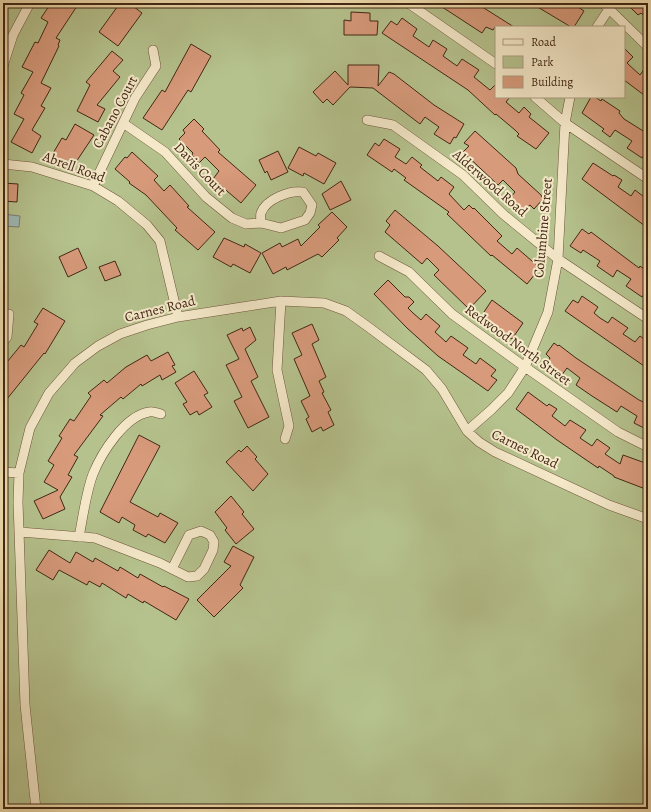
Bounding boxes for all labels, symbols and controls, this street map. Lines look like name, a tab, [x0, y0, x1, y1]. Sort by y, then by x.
legend	[495, 26, 625, 98]
text: Road	[531, 34, 557, 50]
text: Park	[531, 54, 554, 70]
street label: Cabano Court	[88, 72, 142, 151]
text: Building	[531, 74, 573, 90]
street label: Davis Court	[170, 138, 231, 200]
street label: Alderwood Road	[448, 144, 532, 221]
street label: Abrell Road	[39, 147, 108, 187]
street label: Columbine Street	[529, 177, 557, 279]
street label: Carnes Road	[123, 291, 198, 327]
street label: Redwood North Street	[461, 300, 575, 390]
street label: Carnes Road	[488, 425, 562, 474]

